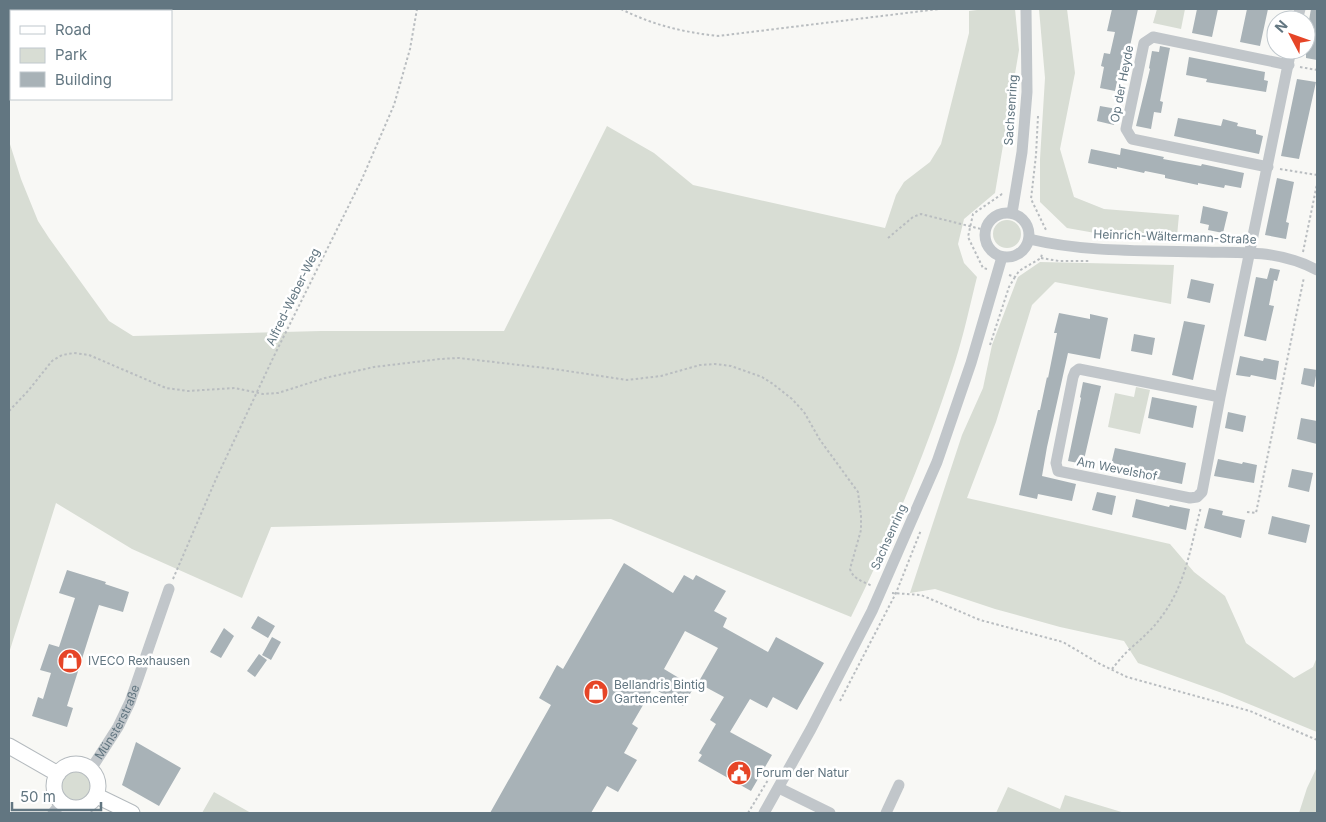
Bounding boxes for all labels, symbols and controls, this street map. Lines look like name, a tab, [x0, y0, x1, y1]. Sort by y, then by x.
legend	[10, 10, 172, 100]
north arrow	[1266, 10, 1316, 60]
text: N	[1271, 17, 1291, 36]
text: Road	[55, 20, 91, 39]
street label: Op der Heyde	[1107, 44, 1136, 124]
text: Park	[55, 45, 88, 64]
text: Building	[55, 70, 112, 89]
street label: Sachsenring	[1001, 74, 1020, 146]
street label: Heinrich-Wältermann-Straße	[1093, 226, 1257, 247]
street label: Alfred-Weber-Weg	[263, 246, 323, 348]
street label: Am Wevelshof	[1076, 453, 1159, 484]
street label: Sachsenring	[867, 501, 910, 572]
shop icon: IVECO Rexhausen	[57, 648, 83, 674]
place label: IVECO Rexhausen	[88, 653, 190, 668]
place label: Bellandris Bintig Gartencenter	[614, 677, 705, 706]
shop icon: Bellandris Bintig Gartencenter	[583, 679, 609, 705]
street label: Münsterstraße	[91, 683, 142, 762]
public building icon: Forum der Natur	[726, 760, 752, 786]
place label: Forum der Natur	[756, 765, 849, 780]
scale bar	[12, 780, 101, 812]
text: 50 m	[20, 787, 56, 806]

